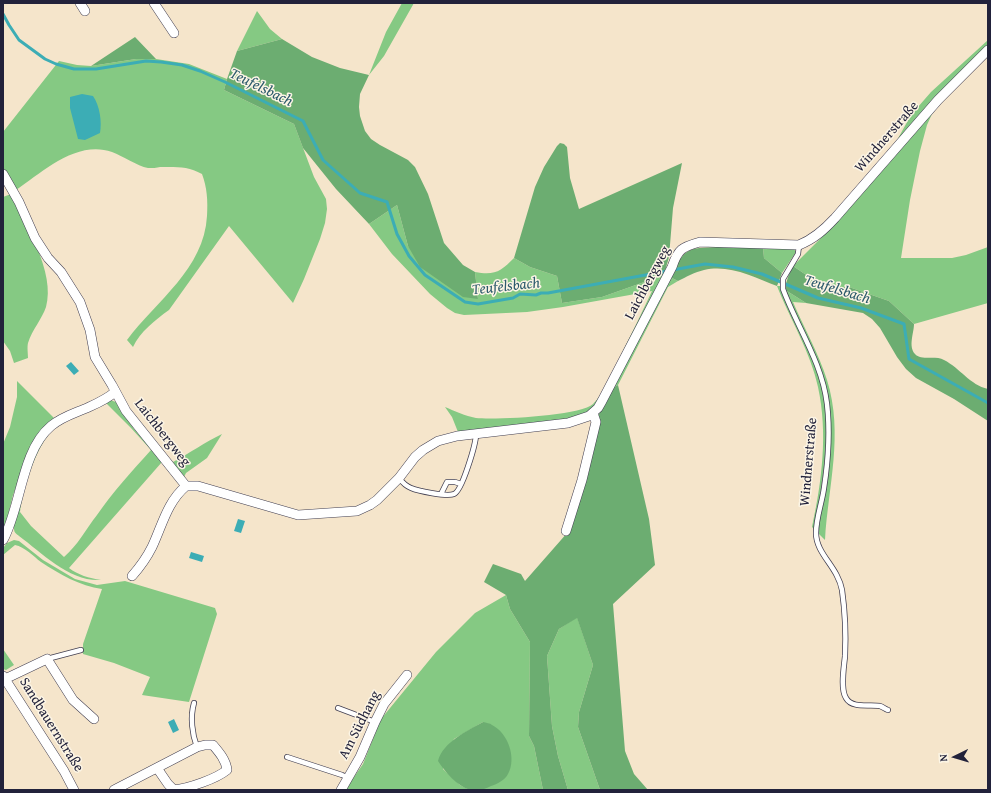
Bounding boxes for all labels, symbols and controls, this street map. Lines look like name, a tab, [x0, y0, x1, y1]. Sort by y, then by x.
water label: Teufelsbach	[226, 65, 296, 111]
street label: Windnerstraße	[852, 98, 922, 176]
street label: Laichbergweg	[622, 243, 674, 323]
water label: Teufelsbach	[802, 271, 872, 309]
water label: Teufelsbach	[471, 274, 541, 300]
street label: Laichbergweg	[130, 396, 194, 470]
street label: Windnerstraße	[797, 417, 821, 507]
street label: Sandbauernstraße	[15, 675, 87, 775]
street label: Am Südhang	[336, 688, 384, 762]
north arrow	[935, 737, 975, 777]
text: N	[935, 754, 951, 762]

